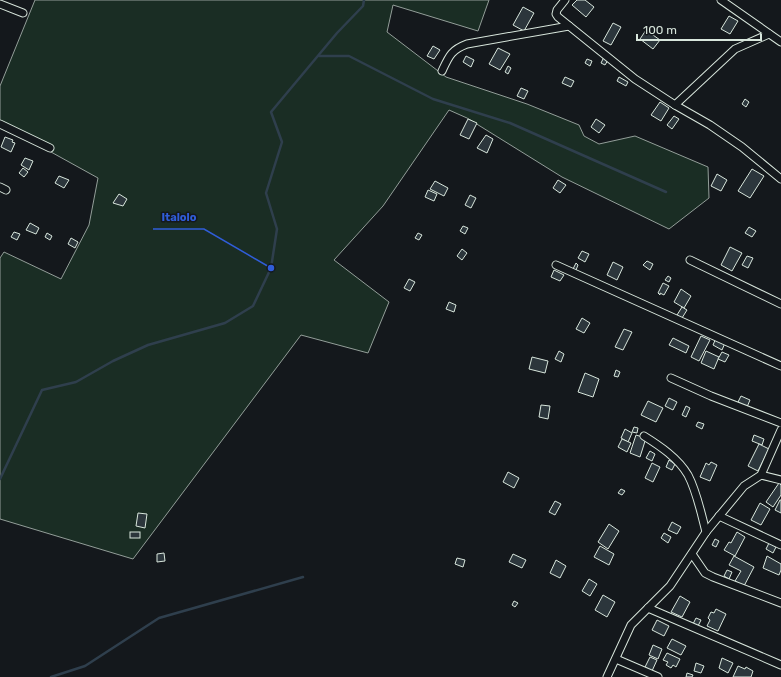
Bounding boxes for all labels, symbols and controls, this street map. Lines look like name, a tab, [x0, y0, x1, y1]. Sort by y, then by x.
scale bar	[637, 16, 761, 42]
text: 100 m	[643, 23, 677, 37]
callout: Italolo	[153, 206, 204, 229]
text: Italolo	[162, 211, 197, 224]

